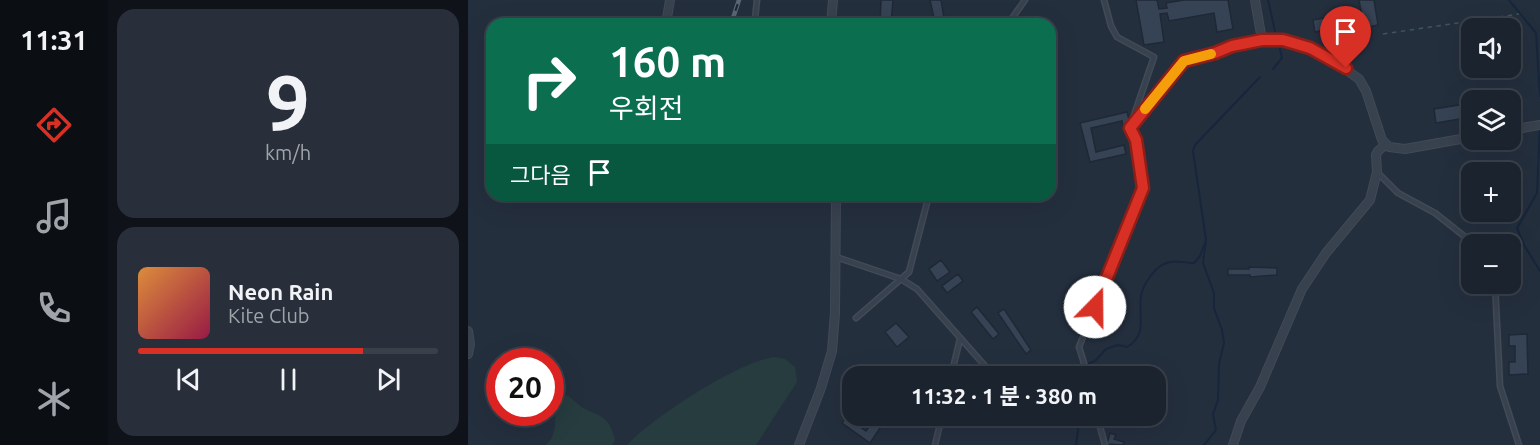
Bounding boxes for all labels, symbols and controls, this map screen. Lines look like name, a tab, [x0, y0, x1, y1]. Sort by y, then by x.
pin	[1320, 6, 1371, 68]
icon: arrive	[1329, 15, 1362, 48]
map controls	[1461, 18, 1521, 294]
button: sound	[1461, 18, 1521, 78]
text: 11:31	[20, 25, 88, 55]
text: 160 m	[609, 38, 726, 85]
icon: right	[510, 42, 588, 120]
text: 9	[266, 58, 310, 146]
button: layers	[1461, 90, 1521, 150]
text: 우회전	[609, 93, 684, 123]
icon: directions	[33, 104, 75, 146]
text: km/h	[265, 141, 311, 164]
icon: arrive	[583, 156, 616, 189]
text: 그다음	[510, 162, 571, 187]
button: +	[1461, 162, 1521, 222]
icon: music	[33, 195, 75, 237]
button: −	[1461, 234, 1521, 294]
position arrow	[1063, 275, 1127, 339]
text: Neon Rain	[228, 279, 333, 304]
icon: phone	[33, 287, 75, 329]
text: Kite Club	[228, 304, 310, 327]
speed limit sign: 20	[486, 348, 564, 426]
icon: previous	[172, 363, 205, 396]
icon: pause	[272, 363, 305, 396]
icon: next	[372, 363, 405, 396]
icon: climate	[33, 378, 75, 420]
text: 11:32 · 1 분 · 380 m	[911, 383, 1097, 408]

